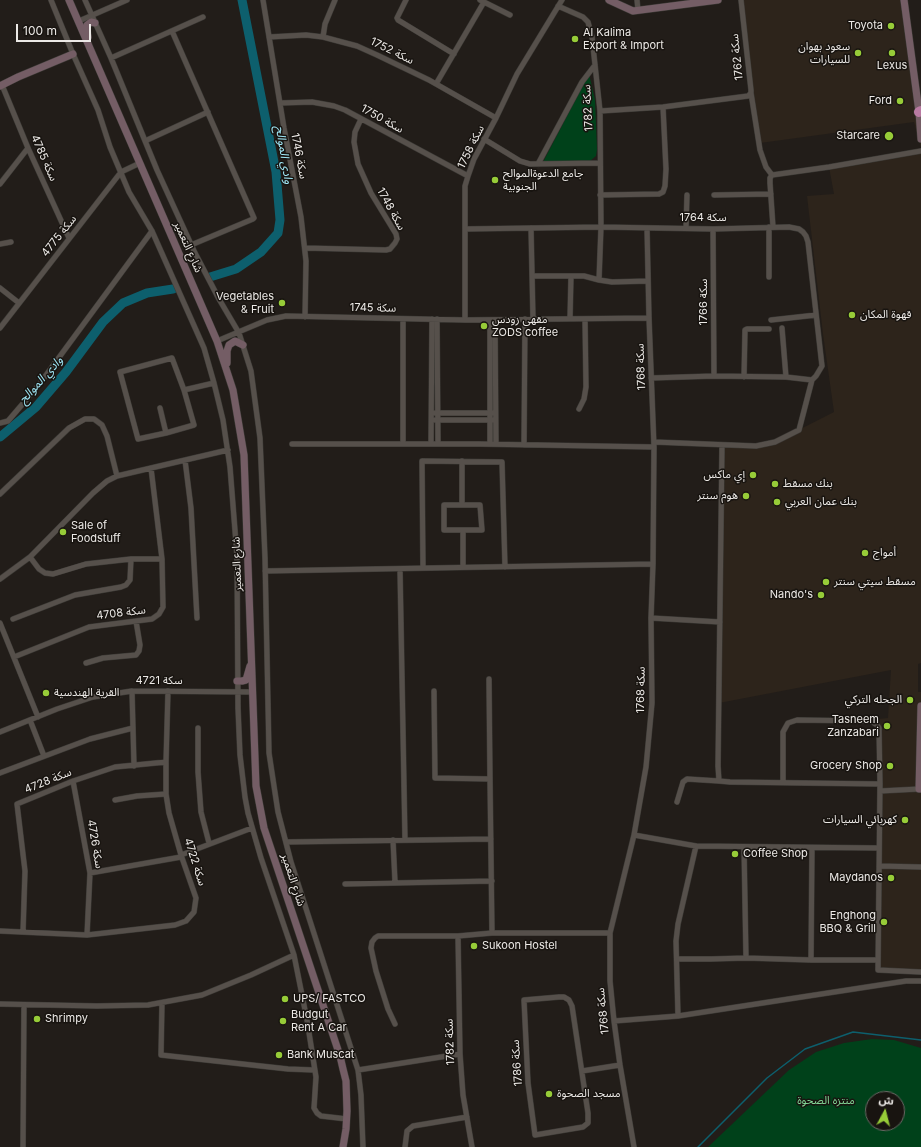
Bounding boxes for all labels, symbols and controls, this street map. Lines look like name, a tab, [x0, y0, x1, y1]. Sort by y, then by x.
scale bar	[18, 16, 93, 42]
place label: Toyota	[848, 19, 883, 33]
marker: Toyota	[886, 21, 896, 31]
text: 100 m	[23, 23, 57, 38]
place label: Al Kalima Export & Import	[583, 26, 664, 52]
street label: سكة 1762	[728, 33, 746, 81]
marker: Al Kalima Export & Import	[570, 34, 580, 44]
street label: سكة 1752	[368, 35, 416, 67]
place label: سعود بهوان للسيارات	[798, 40, 850, 66]
marker: سعود بهوان للسيارات	[853, 48, 863, 58]
marker: Lexus	[887, 48, 897, 58]
place label: Lexus	[877, 59, 907, 73]
street label: سكة 1782	[580, 84, 596, 132]
place label: Ford	[869, 94, 892, 108]
marker: Ford	[895, 96, 905, 106]
street label: سكة 1750	[358, 102, 406, 136]
street label: سكة 1758	[455, 123, 487, 171]
water label: وادي الموالح	[272, 125, 296, 185]
place label: Starcare	[836, 129, 880, 143]
marker: Starcare	[883, 130, 895, 142]
street label: سكة 1746	[288, 132, 310, 180]
street label: سكة 4785	[28, 133, 60, 183]
place label: جامع الدعوةالموالح الجنوبية	[503, 167, 584, 193]
marker: جامع الدعوةالموالح الجنوبية	[490, 175, 500, 185]
street label: سكة 1748	[374, 185, 408, 233]
street label: سكة 1764	[679, 211, 727, 225]
street label: سكة 4775	[39, 213, 79, 259]
street label: شارع التعمير	[171, 219, 205, 275]
street label: سكة 1766	[697, 279, 711, 325]
place label: Vegetables & Fruit	[216, 290, 274, 316]
marker: Vegetables & Fruit	[277, 298, 287, 308]
street label: سكة 1745	[350, 301, 396, 315]
place label: قهوة المكان	[860, 308, 911, 322]
marker: قهوة المكان	[847, 310, 857, 320]
place label: مقهى زودس ZODS coffee	[492, 313, 558, 339]
marker: مقهى زودس ZODS coffee	[479, 321, 489, 331]
street label: سكة 1768	[634, 343, 648, 391]
water label: وادي الموالح	[16, 353, 66, 407]
place label: إي ماكس	[703, 468, 745, 482]
marker: إي ماكس	[748, 470, 758, 480]
place label: بنك مسقط	[783, 477, 833, 491]
marker: بنك مسقط	[770, 479, 780, 489]
place label: هوم سنتر	[697, 489, 738, 503]
marker: هوم سنتر	[741, 491, 751, 501]
place label: بنك عمان العربي	[785, 495, 857, 509]
marker: بنك عمان العربي	[772, 497, 782, 507]
place label: Sale of Foodstuff	[71, 519, 121, 545]
marker: Sale of Foodstuff	[58, 527, 68, 537]
street label: شارع التعمير	[229, 536, 245, 592]
place label: أمواج	[873, 546, 896, 560]
marker: أمواج	[860, 548, 870, 558]
place label: مسقط سيتي سنتر	[834, 575, 916, 589]
marker: مسقط سيتي سنتر	[821, 577, 831, 587]
place label: Nando's	[770, 588, 813, 602]
marker: Nando's	[816, 590, 826, 600]
street label: سكة 4708	[96, 603, 146, 623]
street label: سكة 1768	[634, 666, 648, 714]
street label: سكة 4721	[135, 674, 183, 688]
place label: القرية الهندسية	[54, 686, 119, 700]
marker: القرية الهندسية	[41, 688, 51, 698]
place label: الجحله التركي	[845, 693, 902, 707]
marker: الجحله التركي	[905, 695, 915, 705]
place label: Tasneem Zanzabari	[827, 713, 879, 739]
marker: Tasneem Zanzabari	[882, 721, 892, 731]
place label: Grocery Shop	[810, 759, 882, 773]
marker: Grocery Shop	[885, 761, 895, 771]
street label: سكة 4728	[23, 766, 73, 796]
place label: كهربائي السيارات	[823, 813, 897, 827]
marker: كهربائي السيارات	[900, 815, 910, 825]
street label: سكة 4726	[84, 818, 106, 870]
street label: سكة 4722	[181, 836, 209, 888]
place label: Coffee Shop	[743, 847, 808, 861]
marker: Coffee Shop	[730, 849, 740, 859]
street label: شارع التعمير	[278, 852, 308, 908]
place label: Maydanos	[829, 871, 883, 885]
marker: Maydanos	[886, 873, 896, 883]
place label: Enghong BBQ & Grill	[819, 909, 876, 935]
marker: Enghong BBQ & Grill	[879, 917, 889, 927]
place label: Sukoon Hostel	[482, 939, 557, 953]
marker: Sukoon Hostel	[469, 941, 479, 951]
street label: سكة 1768	[594, 987, 612, 1035]
place label: UPS/ FASTCO	[293, 992, 366, 1006]
marker: UPS/ FASTCO	[280, 994, 290, 1004]
place label: Budgut Rent A Car	[291, 1008, 347, 1034]
place label: Shrimpy	[45, 1012, 88, 1026]
marker: Shrimpy	[32, 1014, 42, 1024]
marker: Budgut Rent A Car	[278, 1016, 288, 1026]
street label: سكة 1782	[443, 1018, 457, 1066]
street label: سكة 1786	[509, 1039, 525, 1087]
place label: Bank Muscat	[287, 1048, 354, 1062]
marker: Bank Muscat	[274, 1050, 284, 1060]
place label: مسجد الصحوة	[557, 1087, 621, 1101]
marker: مسجد الصحوة	[544, 1089, 554, 1099]
north arrow	[865, 1091, 905, 1131]
text: ش	[878, 1092, 895, 1108]
park label: منتزه الصحوة	[797, 1094, 855, 1108]

